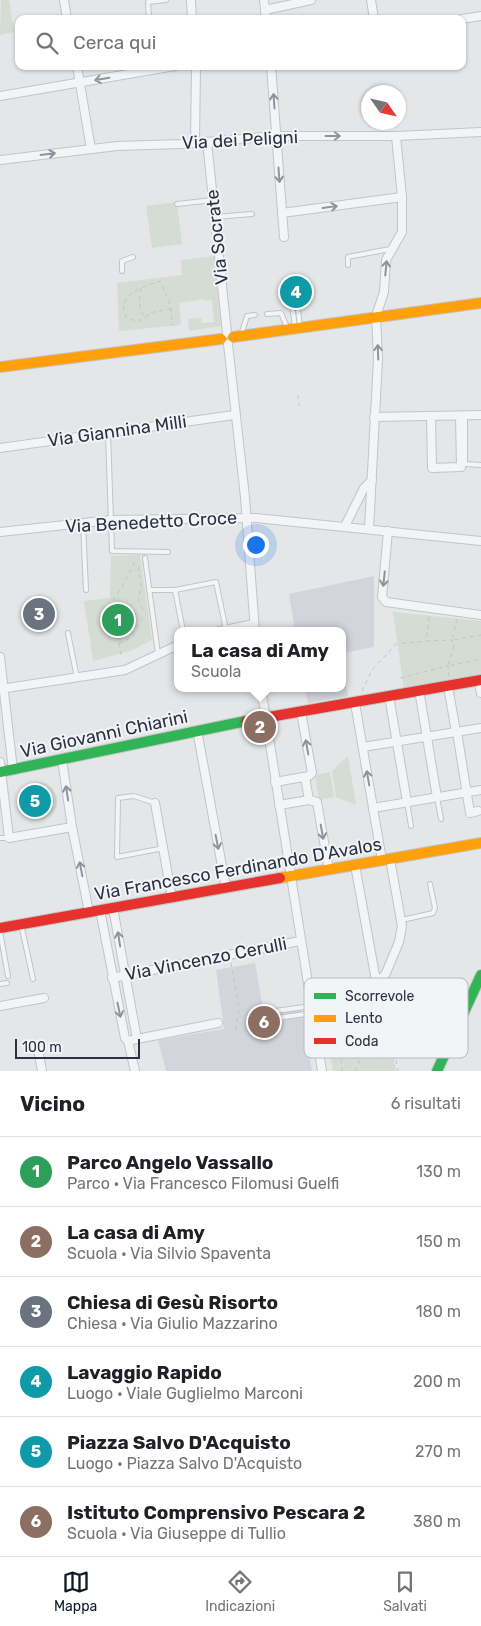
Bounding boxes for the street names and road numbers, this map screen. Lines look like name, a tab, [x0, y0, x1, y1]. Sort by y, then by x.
street label: Via dei Peligni	[181, 126, 299, 154]
street label: Via Socrate	[201, 188, 233, 286]
street label: Via Giannina Milli	[46, 410, 188, 452]
street label: Via Benedetto Croce	[65, 507, 237, 537]
street label: Via Giovanni Chiarini	[18, 705, 190, 763]
street label: Via Francesco Ferdinando D'Avalos	[93, 833, 383, 905]
street label: Via Vincenzo Cerulli	[123, 933, 289, 985]

